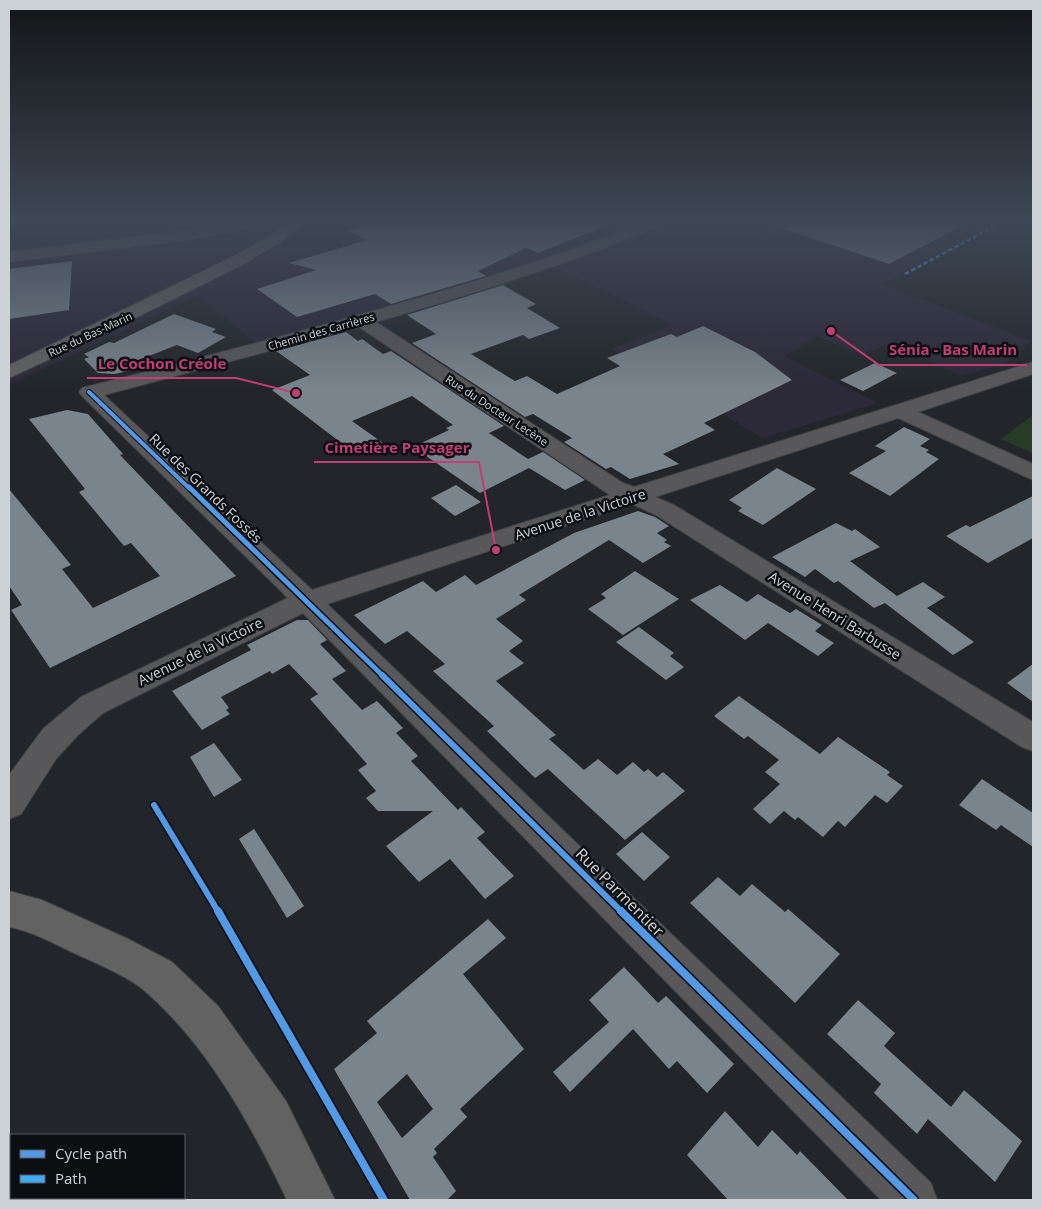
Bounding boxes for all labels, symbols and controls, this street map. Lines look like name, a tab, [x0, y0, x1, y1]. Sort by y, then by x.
street label: Rue du Bas-Marin	[46, 308, 134, 360]
street label: Chemin des Carrières	[266, 309, 376, 353]
callout: Sénia - Bas Marin	[879, 335, 1027, 365]
text: Sénia - Bas Marin	[889, 339, 1017, 359]
callout: Le Cochon Créole	[87, 348, 236, 378]
text: Le Cochon Créole	[98, 353, 226, 373]
street label: Rue du Docteur Lecène	[443, 371, 551, 449]
street label: Rue des Grands Fossés	[145, 429, 267, 547]
callout: Cimetière Paysager	[314, 432, 479, 462]
text: Cimetière Paysager	[325, 437, 470, 457]
street label: Avenue de la Victoire	[512, 484, 648, 544]
street label: Avenue Henri Barbusse	[765, 566, 905, 664]
street label: Avenue de la Victoire	[134, 612, 266, 689]
street label: Rue Parmentier	[571, 843, 669, 941]
legend	[10, 1134, 185, 1199]
text: Cycle path	[55, 1143, 127, 1163]
text: Path	[55, 1168, 87, 1188]

